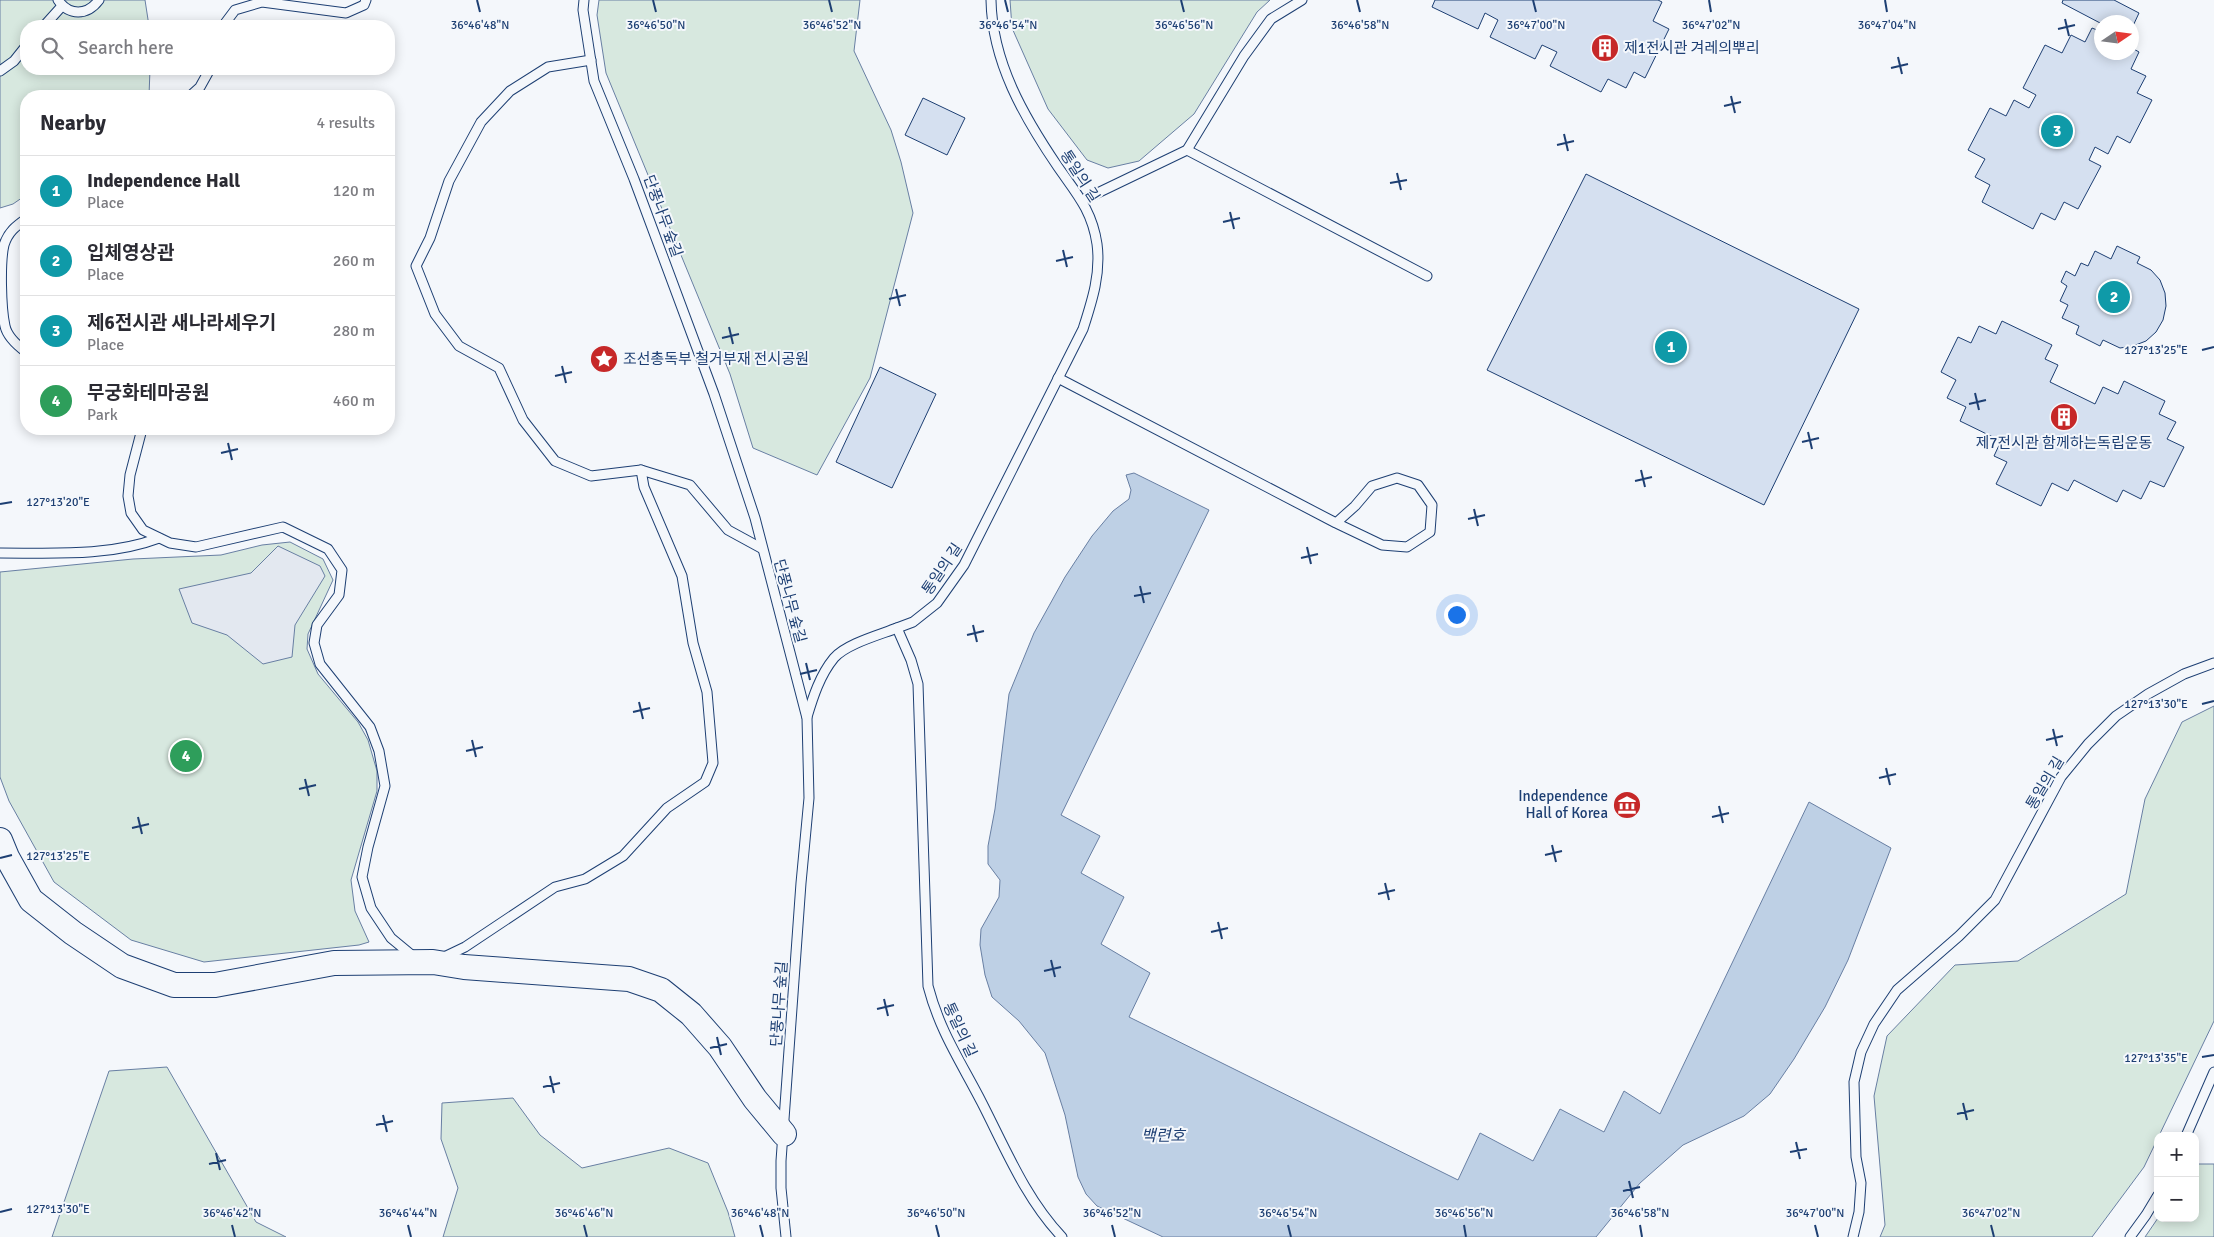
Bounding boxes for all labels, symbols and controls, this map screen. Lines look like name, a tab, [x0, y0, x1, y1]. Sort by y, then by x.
north arrow	[2094, 15, 2139, 60]
text: 36°46'48"N	[451, 18, 509, 33]
text: 36°46'50"N	[627, 18, 685, 33]
text: 36°46'52"N	[803, 18, 861, 33]
text: 36°46'54"N	[979, 18, 1037, 33]
text: 36°46'56"N	[1155, 18, 1213, 33]
text: 36°46'58"N	[1331, 18, 1389, 33]
text: 36°47'00"N	[1507, 18, 1565, 33]
text: 36°47'02"N	[1682, 18, 1740, 33]
text: 36°47'04"N	[1858, 18, 1916, 33]
search box	[20, 20, 395, 75]
building icon: 제1전시관 겨레의뿌리	[1590, 33, 1620, 63]
icon: search	[38, 34, 66, 62]
text: Search here	[78, 36, 174, 60]
place label: 제1전시관 겨레의뿌리	[1624, 39, 1760, 57]
text: Nearby	[40, 110, 106, 136]
pin: 3	[2041, 112, 2073, 150]
text: 4 results	[316, 113, 375, 133]
street label: 통일의 길	[1057, 147, 1103, 205]
text: Independence Hall	[87, 169, 240, 193]
street label: 단풍나무 숲길	[640, 172, 686, 260]
text: 1	[52, 181, 60, 201]
text: 120 m	[333, 181, 375, 201]
text: Place	[87, 193, 124, 213]
text: 입체영상관	[87, 241, 174, 265]
text: 2	[52, 251, 60, 271]
text: 260 m	[333, 251, 375, 271]
text: Place	[87, 265, 124, 285]
pin: 2	[2098, 278, 2130, 316]
text: 제6전시관 새나라세우기	[87, 311, 276, 335]
text: 3	[52, 321, 60, 341]
text: 280 m	[333, 321, 375, 341]
pin: 1	[1655, 328, 1687, 366]
text: Place	[87, 335, 124, 355]
text: 127°13'25"E	[2124, 343, 2188, 358]
place icon: 조선총독부 철거부재 전시공원	[589, 344, 619, 374]
place label: 조선총독부 철거부재 전시공원	[623, 350, 809, 368]
text: 무궁화테마공원	[87, 381, 209, 405]
text: 4	[52, 391, 60, 411]
text: 460 m	[333, 391, 375, 411]
building icon: 제7전시관 함께하는독립운동	[2049, 402, 2079, 432]
text: Park	[87, 405, 118, 425]
place label: 제7전시관 함께하는독립운동	[1975, 434, 2153, 452]
text: 127°13'20"E	[26, 495, 90, 510]
street label: 통일의 길	[918, 540, 966, 598]
street label: 단풍나무 숲길	[770, 557, 810, 645]
your location	[1444, 602, 1470, 628]
text: 127°13'30"E	[2124, 697, 2188, 712]
pin: 4	[170, 737, 202, 775]
street label: 통일의 길	[2022, 753, 2068, 813]
place label: Independence Hall of Korea	[1518, 787, 1608, 822]
museum icon: Independence Hall of Korea	[1612, 790, 1642, 820]
text: 127°13'25"E	[26, 849, 90, 864]
street label: 단풍나무 숲길	[767, 960, 791, 1048]
street label: 통일의 길	[939, 1000, 981, 1060]
text: 127°13'35"E	[2124, 1051, 2188, 1066]
water label: 백련호	[1141, 1126, 1186, 1146]
map controls	[2154, 1132, 2199, 1222]
button: +	[2154, 1132, 2199, 1177]
button: −	[2154, 1177, 2199, 1222]
text: 127°13'30"E	[26, 1202, 90, 1217]
text: 36°46'42"N	[203, 1206, 261, 1221]
text: 36°46'44"N	[379, 1206, 437, 1221]
text: 36°46'46"N	[555, 1206, 613, 1221]
text: 36°46'48"N	[731, 1206, 789, 1221]
text: 36°46'50"N	[907, 1206, 965, 1221]
text: 36°46'52"N	[1083, 1206, 1141, 1221]
text: 36°46'54"N	[1259, 1206, 1317, 1221]
text: 36°46'56"N	[1435, 1206, 1493, 1221]
text: 36°46'58"N	[1611, 1206, 1669, 1221]
text: 36°47'00"N	[1786, 1206, 1844, 1221]
text: 36°47'02"N	[1962, 1206, 2020, 1221]

